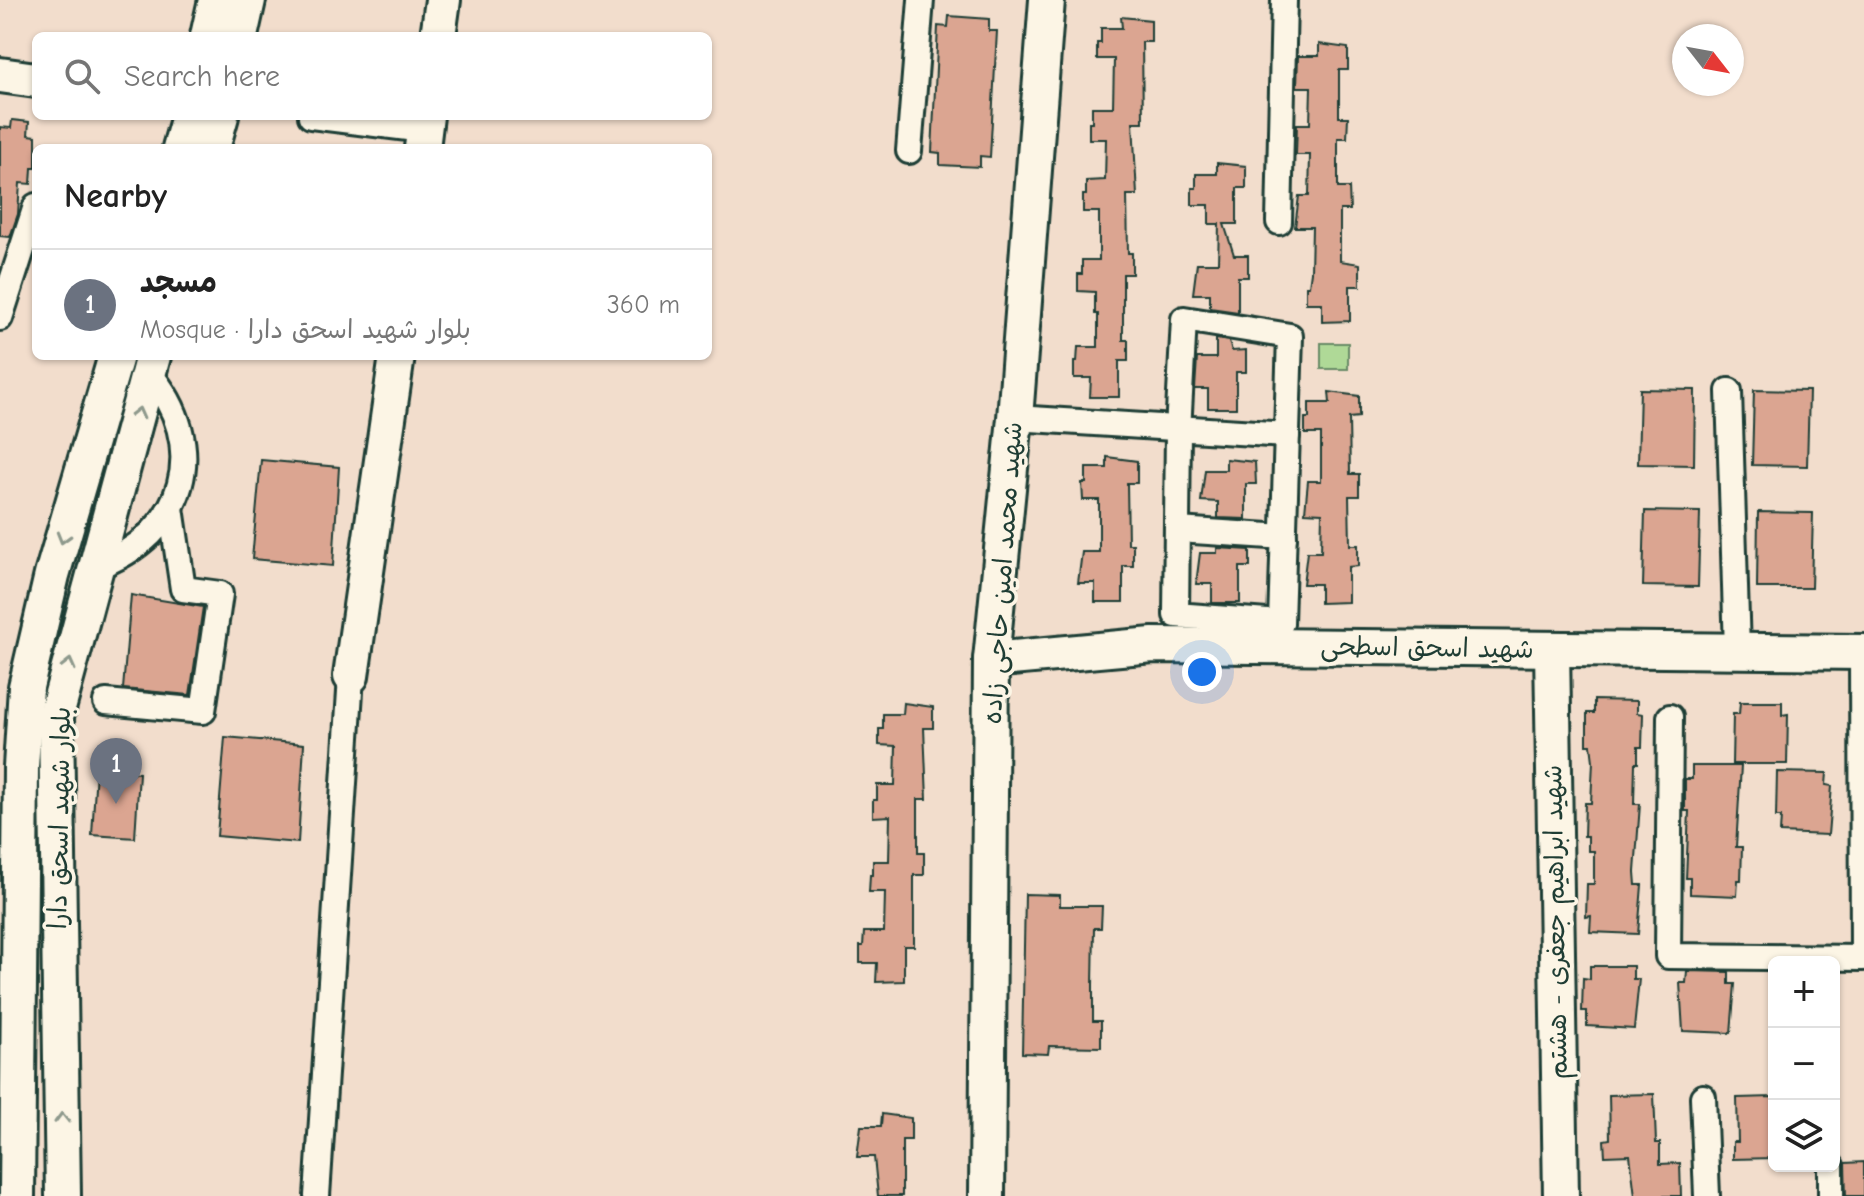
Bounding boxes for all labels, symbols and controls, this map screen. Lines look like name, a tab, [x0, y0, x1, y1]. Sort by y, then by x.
north arrow	[1672, 24, 1744, 96]
search box	[32, 32, 712, 120]
icon: search	[60, 54, 104, 98]
text: Search here	[124, 59, 280, 94]
text: Nearby	[64, 176, 167, 216]
text: مسجد	[140, 265, 217, 300]
text: 1	[85, 290, 95, 320]
text: 360 m	[607, 290, 680, 320]
text: Mosque · بلوار شهید اسحق دارا	[140, 315, 471, 345]
one-way arrow	[128, 407, 145, 420]
street label: شهید محمد امین حاجی زاده	[977, 421, 1030, 725]
one-way arrow	[56, 531, 72, 545]
street label: شهید اسحق اسطحی	[1320, 631, 1534, 666]
your location	[1182, 652, 1222, 692]
one-way arrow	[59, 657, 76, 671]
street label: بلوار شهید اسحق دارا	[43, 706, 77, 930]
pin: 1	[90, 738, 142, 804]
street label: شهید ابراهیم جعفری - هشتم	[1538, 764, 1578, 1080]
map controls	[1768, 956, 1840, 1172]
button: +	[1768, 956, 1840, 1028]
button: −	[1768, 1028, 1840, 1100]
button: layers	[1768, 1100, 1840, 1172]
one-way arrow	[54, 1111, 71, 1124]

